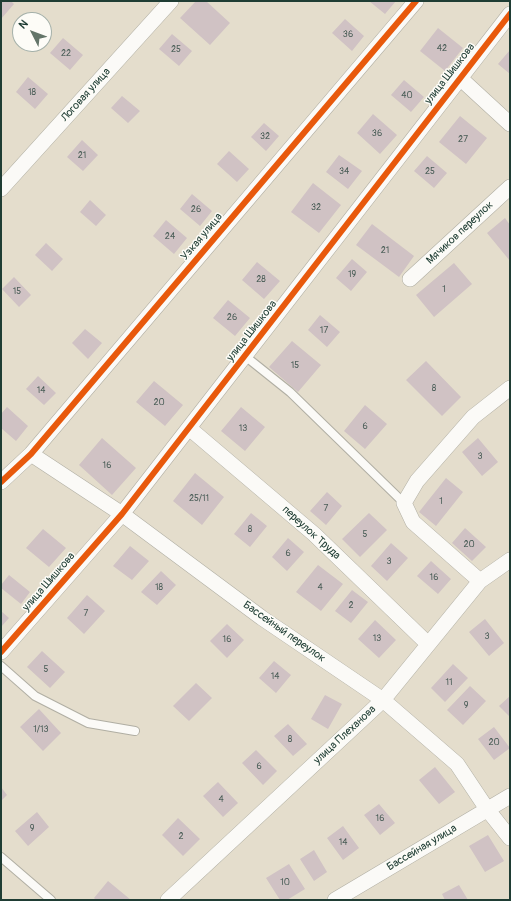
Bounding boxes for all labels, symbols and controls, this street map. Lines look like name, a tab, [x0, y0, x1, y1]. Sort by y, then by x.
north arrow	[12, 12, 52, 52]
text: N	[16, 17, 31, 31]
house number: 36	[343, 30, 353, 40]
street label: улица Шишкова	[422, 41, 478, 107]
house number: 42	[437, 44, 447, 54]
house number: 25	[171, 45, 181, 55]
house number: 22	[61, 49, 71, 59]
street label: Логовая улица	[58, 65, 114, 125]
house number: 18	[28, 88, 36, 98]
house number: 40	[401, 91, 413, 101]
house number: 36	[372, 129, 382, 139]
house number: 32	[260, 132, 270, 142]
house number: 27	[458, 135, 468, 145]
house number: 21	[78, 151, 86, 161]
house number: 34	[339, 167, 349, 177]
house number: 25	[425, 167, 435, 177]
street label: Мячиков переулок	[424, 199, 496, 267]
house number: 32	[311, 203, 321, 213]
house number: 26	[191, 205, 201, 215]
street label: Узкая улица	[178, 211, 226, 263]
house number: 24	[165, 232, 175, 242]
house number: 21	[381, 246, 389, 256]
house number: 19	[348, 270, 356, 280]
house number: 28	[256, 275, 266, 285]
house number: 1	[442, 285, 446, 295]
house number: 15	[13, 287, 21, 297]
street label: улица Шишкова	[224, 298, 280, 364]
house number: 26	[227, 313, 237, 323]
house number: 17	[320, 326, 328, 336]
house number: 15	[291, 361, 299, 371]
house number: 8	[432, 384, 436, 394]
house number: 14	[37, 386, 45, 396]
house number: 20	[153, 398, 165, 408]
house number: 6	[362, 422, 368, 432]
house number: 13	[239, 424, 247, 434]
house number: 3	[477, 452, 483, 462]
house number: 16	[103, 461, 111, 471]
house number: 25/11	[189, 494, 209, 504]
house number: 1	[439, 497, 443, 507]
street label: переулок Труда	[279, 503, 343, 563]
house number: 7	[324, 504, 328, 514]
house number: 8	[248, 525, 252, 535]
house number: 5	[363, 530, 367, 540]
house number: 20	[463, 540, 475, 550]
house number: 6	[285, 549, 291, 559]
street label: улица Шишкова	[20, 550, 78, 614]
house number: 3	[386, 557, 392, 567]
house number: 16	[430, 573, 438, 583]
house number: 18	[155, 583, 163, 593]
house number: 4	[317, 583, 323, 593]
street label: Бассейный переулок	[240, 599, 328, 665]
house number: 2	[348, 601, 354, 611]
house number: 7	[84, 609, 88, 619]
house number: 3	[484, 632, 490, 642]
house number: 13	[373, 634, 381, 644]
house number: 16	[223, 635, 231, 645]
house number: 5	[44, 665, 48, 675]
house number: 14	[271, 672, 279, 682]
house number: 11	[445, 678, 453, 688]
house number: 9	[464, 701, 468, 711]
street label: улица Плеханова	[311, 703, 379, 767]
house number: 1/13	[33, 725, 49, 735]
house number: 8	[288, 735, 292, 745]
house number: 20	[488, 738, 500, 748]
house number: 6	[256, 762, 262, 772]
house number: 4	[218, 795, 224, 805]
house number: 16	[376, 814, 384, 824]
street label: Бассейная улица	[385, 822, 459, 874]
house number: 9	[30, 824, 34, 834]
house number: 2	[178, 832, 184, 842]
house number: 14	[339, 838, 347, 848]
house number: 10	[280, 878, 290, 888]

